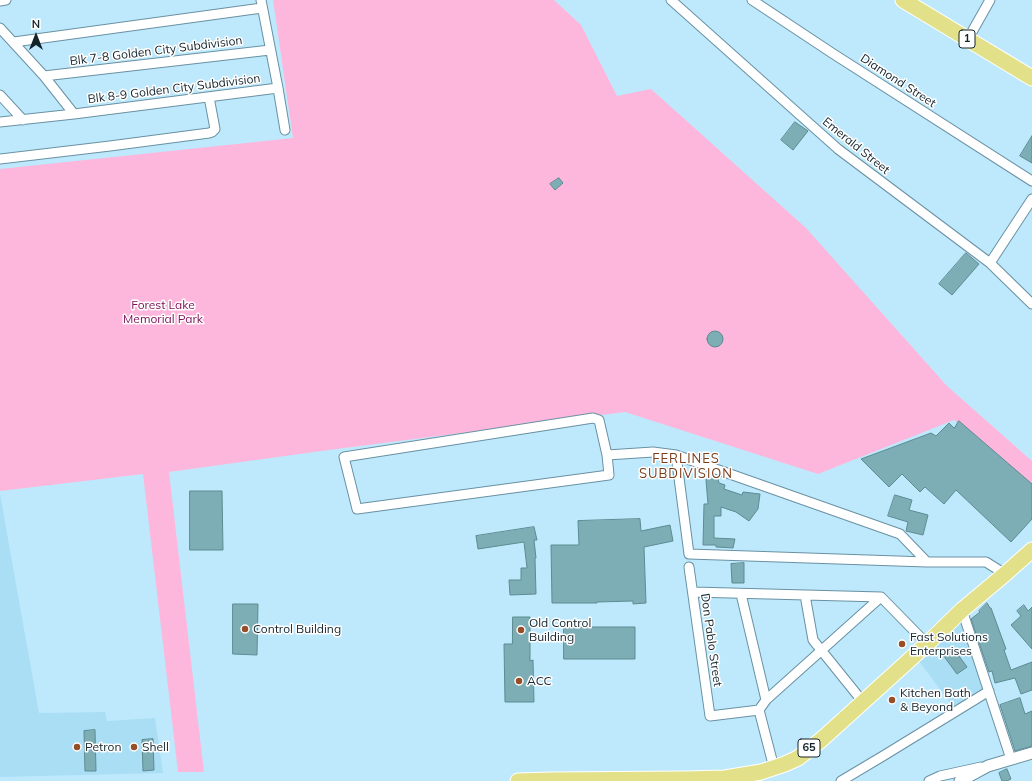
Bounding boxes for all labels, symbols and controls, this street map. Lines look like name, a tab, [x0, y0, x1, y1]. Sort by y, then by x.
north arrow	[16, 16, 56, 56]
text: N	[32, 17, 40, 31]
road number: 1	[959, 30, 975, 48]
street label: Blk 7-8 Golden City Subdivision	[69, 33, 243, 69]
street label: Diamond Street	[858, 51, 938, 111]
street label: Blk 8-9 Golden City Subdivision	[87, 71, 261, 107]
street label: Emerald Street	[820, 115, 892, 177]
park label: Forest Lake Memorial Park	[123, 298, 203, 326]
district label: FERLINES SUBDIVISION	[639, 451, 733, 482]
street label: Don Pablo Street	[697, 592, 725, 688]
place label: Old Control Building	[529, 616, 591, 644]
place label: Control Building	[253, 622, 341, 636]
marker: Control Building	[240, 624, 250, 634]
marker: Old Control Building	[516, 625, 526, 635]
place label: Fast Solutions Enterprises	[910, 630, 988, 658]
marker: Fast Solutions Enterprises	[897, 639, 907, 649]
place label: ACC	[527, 674, 552, 688]
marker: ACC	[514, 676, 524, 686]
place label: Kitchen Bath & Beyond	[900, 686, 971, 714]
marker: Kitchen Bath & Beyond	[887, 695, 897, 705]
road number: 65	[798, 739, 820, 757]
place label: Petron	[85, 740, 121, 754]
place label: Shell	[142, 740, 169, 754]
marker: Petron	[72, 742, 82, 752]
marker: Shell	[129, 742, 139, 752]

